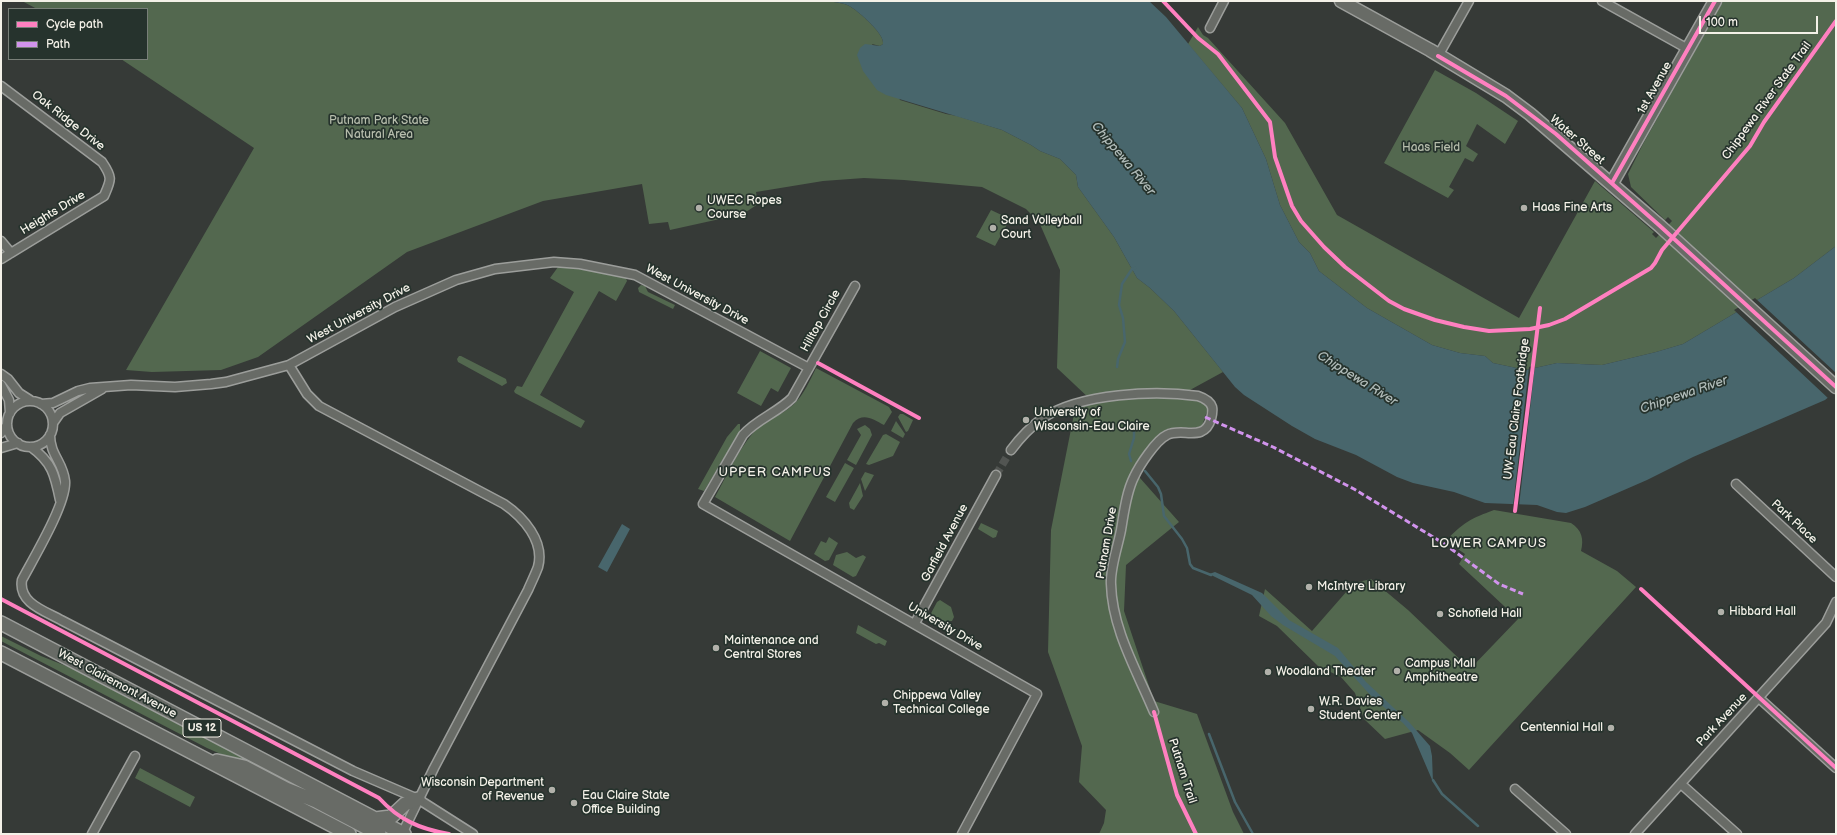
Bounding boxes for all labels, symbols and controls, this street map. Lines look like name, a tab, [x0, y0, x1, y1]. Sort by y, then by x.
legend	[8, 8, 148, 60]
scale bar	[1701, 8, 1820, 34]
text: 100 m	[1706, 15, 1738, 30]
text: Cycle path	[46, 17, 103, 32]
text: Path	[46, 37, 70, 52]
street label: Chippewa River State Trail	[1719, 39, 1815, 163]
street label: 1st Avenue	[1635, 59, 1675, 117]
street label: Oak Ridge Drive	[29, 88, 107, 154]
street label: Water Street	[1547, 112, 1607, 168]
park label: Putnam Park State Natural Area	[329, 114, 429, 142]
water label: Chippewa River	[1088, 119, 1158, 199]
park label: Haas Field	[1402, 141, 1460, 155]
street label: Heights Drive	[18, 188, 88, 238]
place label: UWEC Ropes Course	[707, 194, 782, 222]
place label: Haas Fine Arts	[1532, 201, 1612, 215]
marker: UWEC Ropes Course	[694, 203, 704, 213]
marker: Haas Fine Arts	[1519, 203, 1529, 213]
place label: Sand Volleyball Court	[1001, 214, 1082, 242]
marker: Sand Volleyball Court	[988, 223, 998, 233]
street label: West University Drive	[643, 262, 751, 328]
street label: West University Drive	[305, 281, 413, 347]
street label: Hilltop Circle	[798, 287, 844, 355]
street label: UW-Eau Claire Footbridge	[1501, 337, 1533, 481]
water label: Chippewa River	[1314, 348, 1400, 410]
water label: Chippewa River	[1638, 373, 1730, 417]
place label: University of Wisconsin-Eau Claire	[1034, 406, 1150, 434]
marker: University of Wisconsin-Eau Claire	[1021, 415, 1031, 425]
district label: UPPER CAMPUS	[718, 465, 832, 481]
street label: Park Place	[1768, 497, 1820, 547]
street label: Garfield Avenue	[918, 502, 972, 584]
street label: Putnam Drive	[1094, 506, 1120, 580]
district label: LOWER CAMPUS	[1431, 536, 1547, 552]
place label: McIntyre Library	[1317, 580, 1405, 594]
marker: McIntyre Library	[1304, 582, 1314, 592]
street label: University Drive	[905, 600, 985, 654]
place label: Hibbard Hall	[1729, 605, 1796, 619]
place label: Schofield Hall	[1448, 607, 1522, 621]
marker: Hibbard Hall	[1716, 607, 1726, 617]
marker: Schofield Hall	[1435, 609, 1445, 619]
place label: Maintenance and Central Stores	[724, 634, 819, 662]
marker: Maintenance and Central Stores	[711, 643, 721, 653]
street label: West Clairemont Avenue	[55, 646, 179, 722]
place label: Campus Mall Amphitheatre	[1405, 657, 1478, 685]
place label: Woodland Theater	[1276, 665, 1375, 679]
marker: Campus Mall Amphitheatre	[1392, 666, 1402, 676]
marker: Woodland Theater	[1263, 667, 1273, 677]
place label: Chippewa Valley Technical College	[893, 689, 990, 717]
street label: Park Avenue	[1694, 690, 1750, 750]
place label: W.R. Davies Student Center	[1319, 695, 1401, 723]
marker: Chippewa Valley Technical College	[880, 698, 890, 708]
marker: W.R. Davies Student Center	[1306, 704, 1316, 714]
road number: US 12	[183, 719, 221, 737]
place label: Centennial Hall	[1520, 721, 1603, 735]
marker: Centennial Hall	[1606, 723, 1616, 733]
street label: Putnam Trail	[1165, 737, 1199, 805]
place label: Wisconsin Department of Revenue	[421, 776, 544, 804]
marker: Wisconsin Department of Revenue	[547, 785, 557, 795]
place label: Eau Claire State Office Building	[582, 789, 670, 817]
marker: Eau Claire State Office Building	[569, 798, 579, 808]

